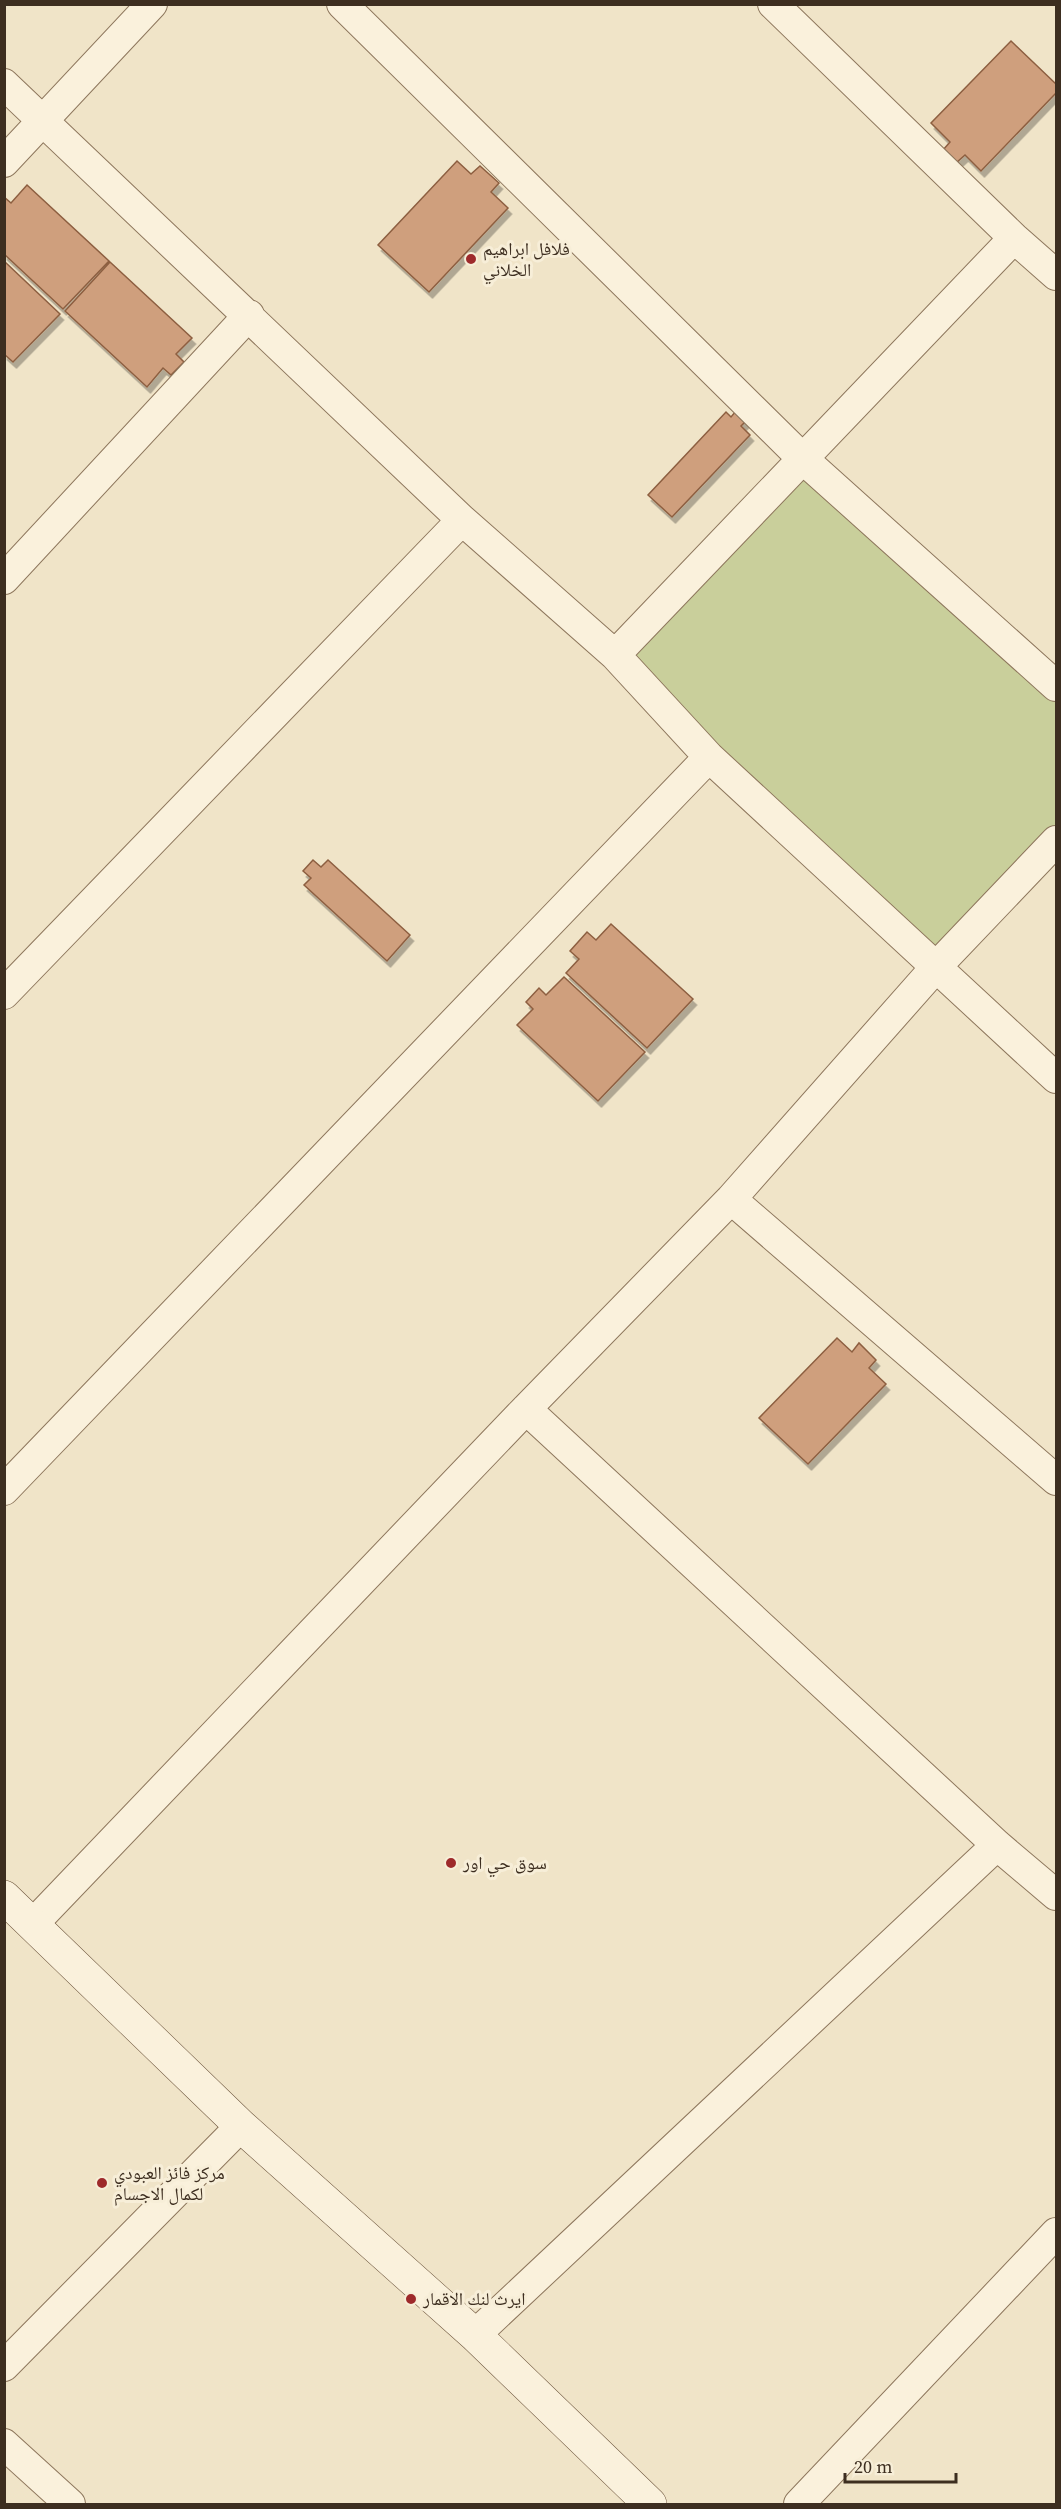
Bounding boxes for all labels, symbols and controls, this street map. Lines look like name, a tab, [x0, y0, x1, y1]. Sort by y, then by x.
place label: فلافل ابراهيم الخلاني	[483, 236, 570, 285]
marker: فلافل ابراهيم الخلاني	[464, 252, 478, 266]
place label: سوق حي اور	[462, 1850, 547, 1878]
marker: سوق حي اور	[444, 1856, 458, 1870]
place label: مركز فائز العبودي لكمال الاجسام	[114, 2160, 225, 2206]
marker: مركز فائز العبودي لكمال الاجسام	[95, 2176, 109, 2190]
place label: ايرث لنك الاقمار	[422, 2286, 525, 2311]
marker: ايرث لنك الاقمار	[404, 2292, 418, 2306]
scale bar	[845, 2446, 956, 2484]
text: 20 m	[854, 2454, 892, 2479]

